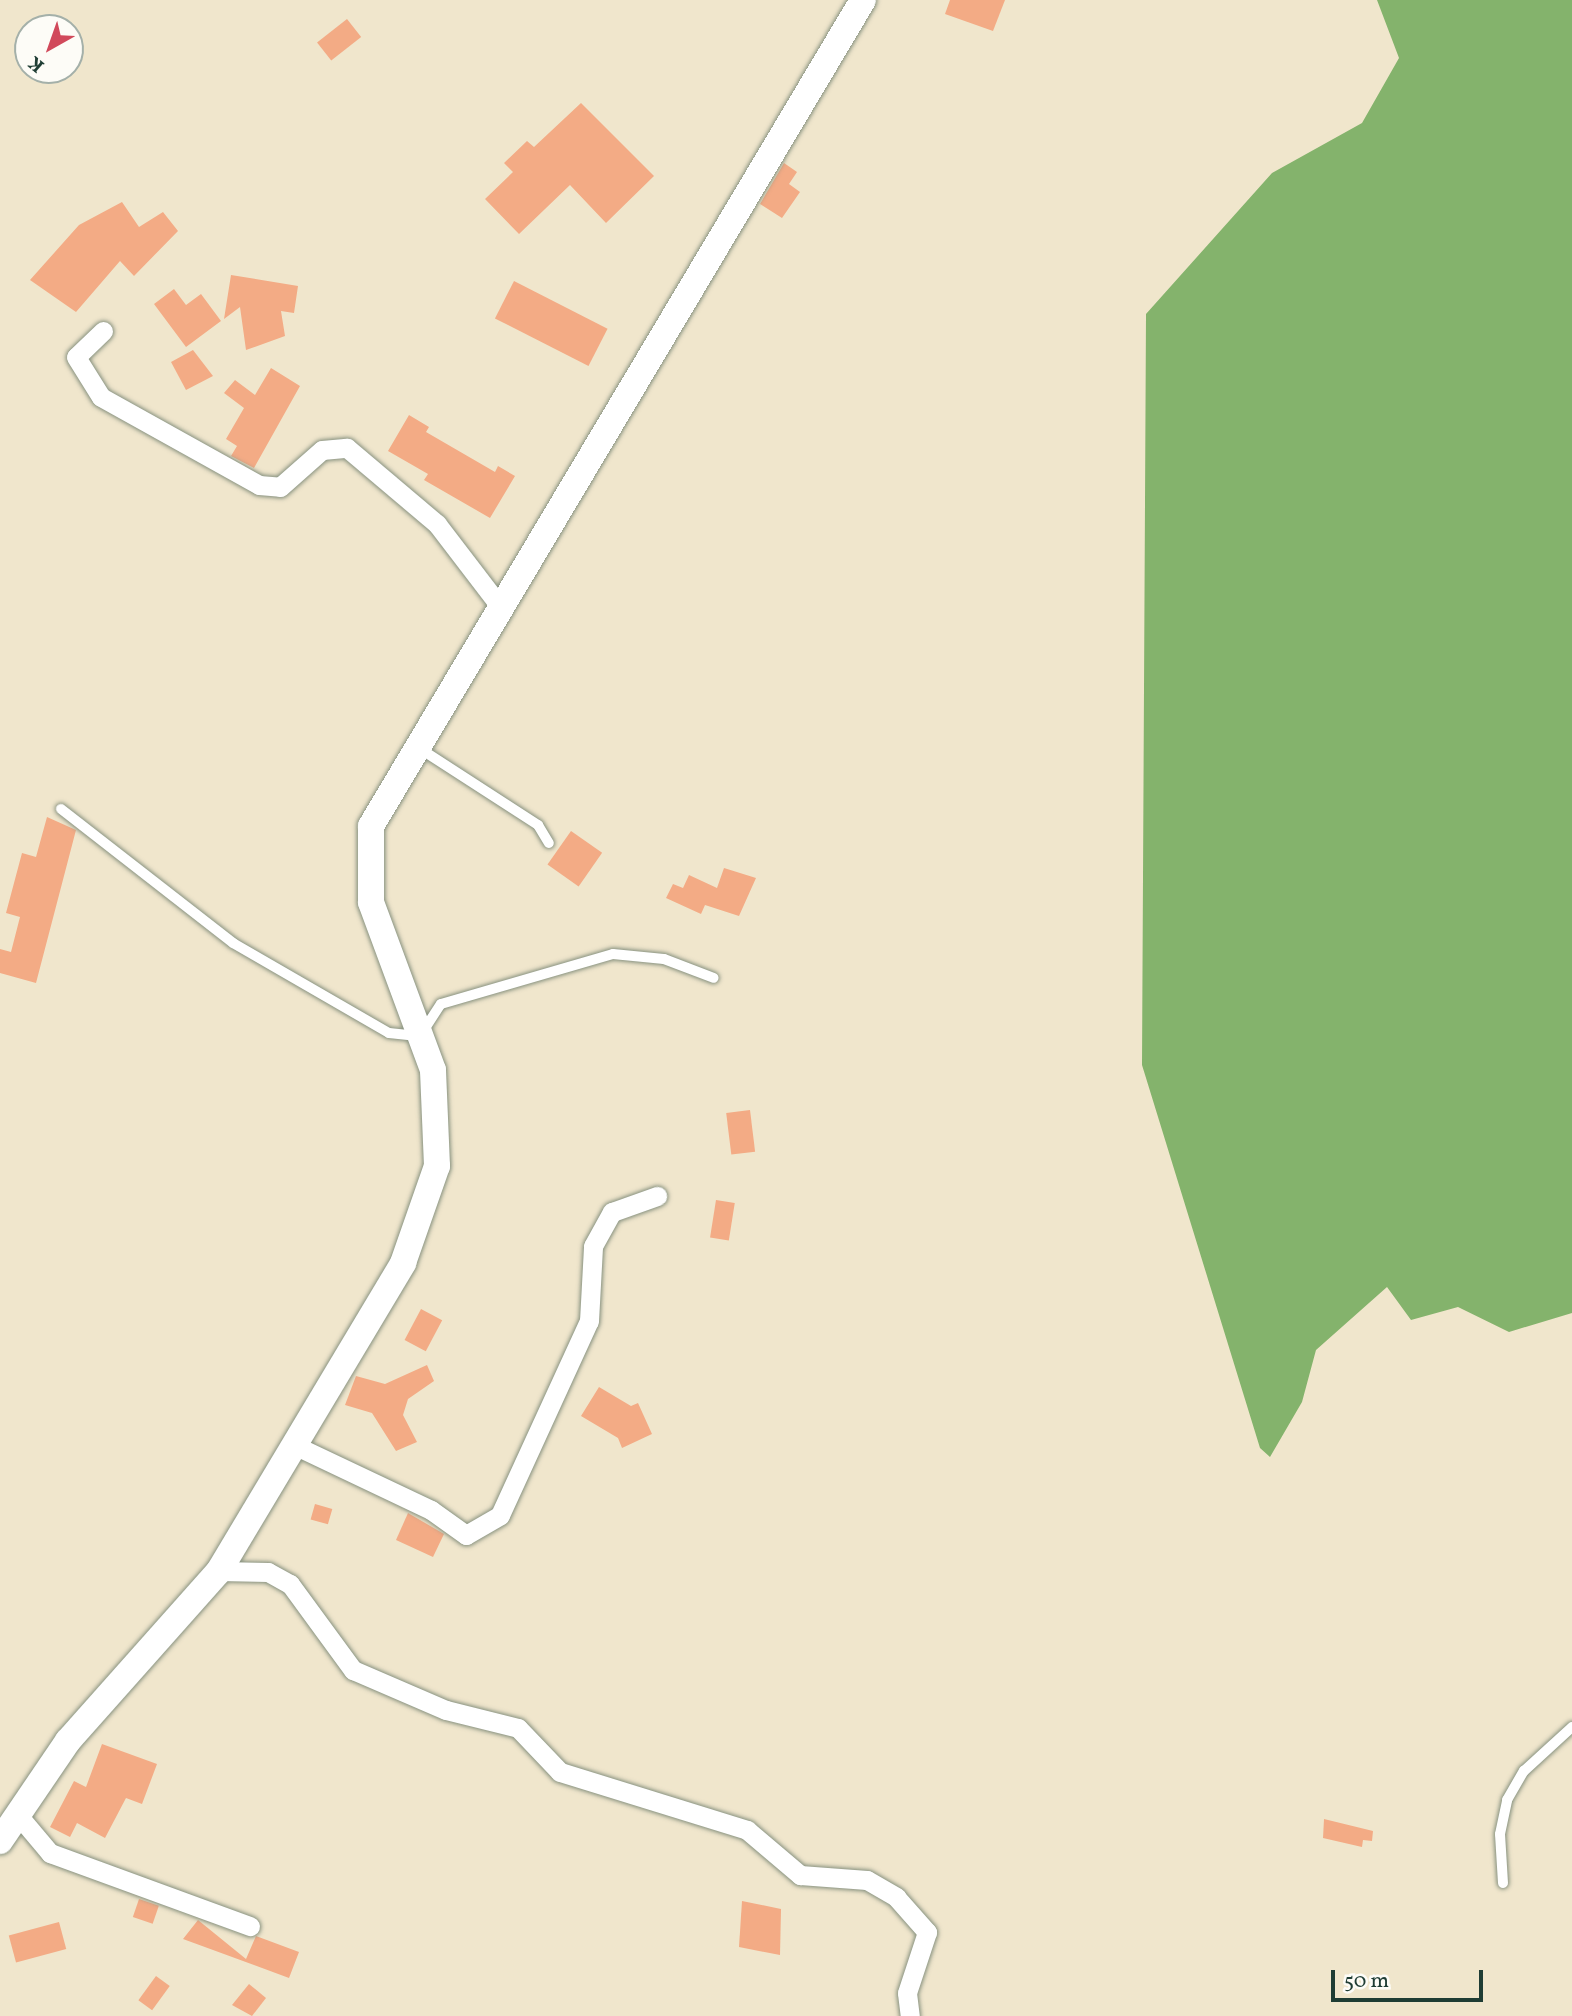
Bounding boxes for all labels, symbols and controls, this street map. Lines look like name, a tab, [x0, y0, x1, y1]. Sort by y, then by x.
north arrow	[14, 14, 84, 84]
text: K	[23, 49, 50, 78]
scale bar	[1334, 1956, 1486, 2000]
text: 50 m	[1344, 1967, 1389, 1996]

